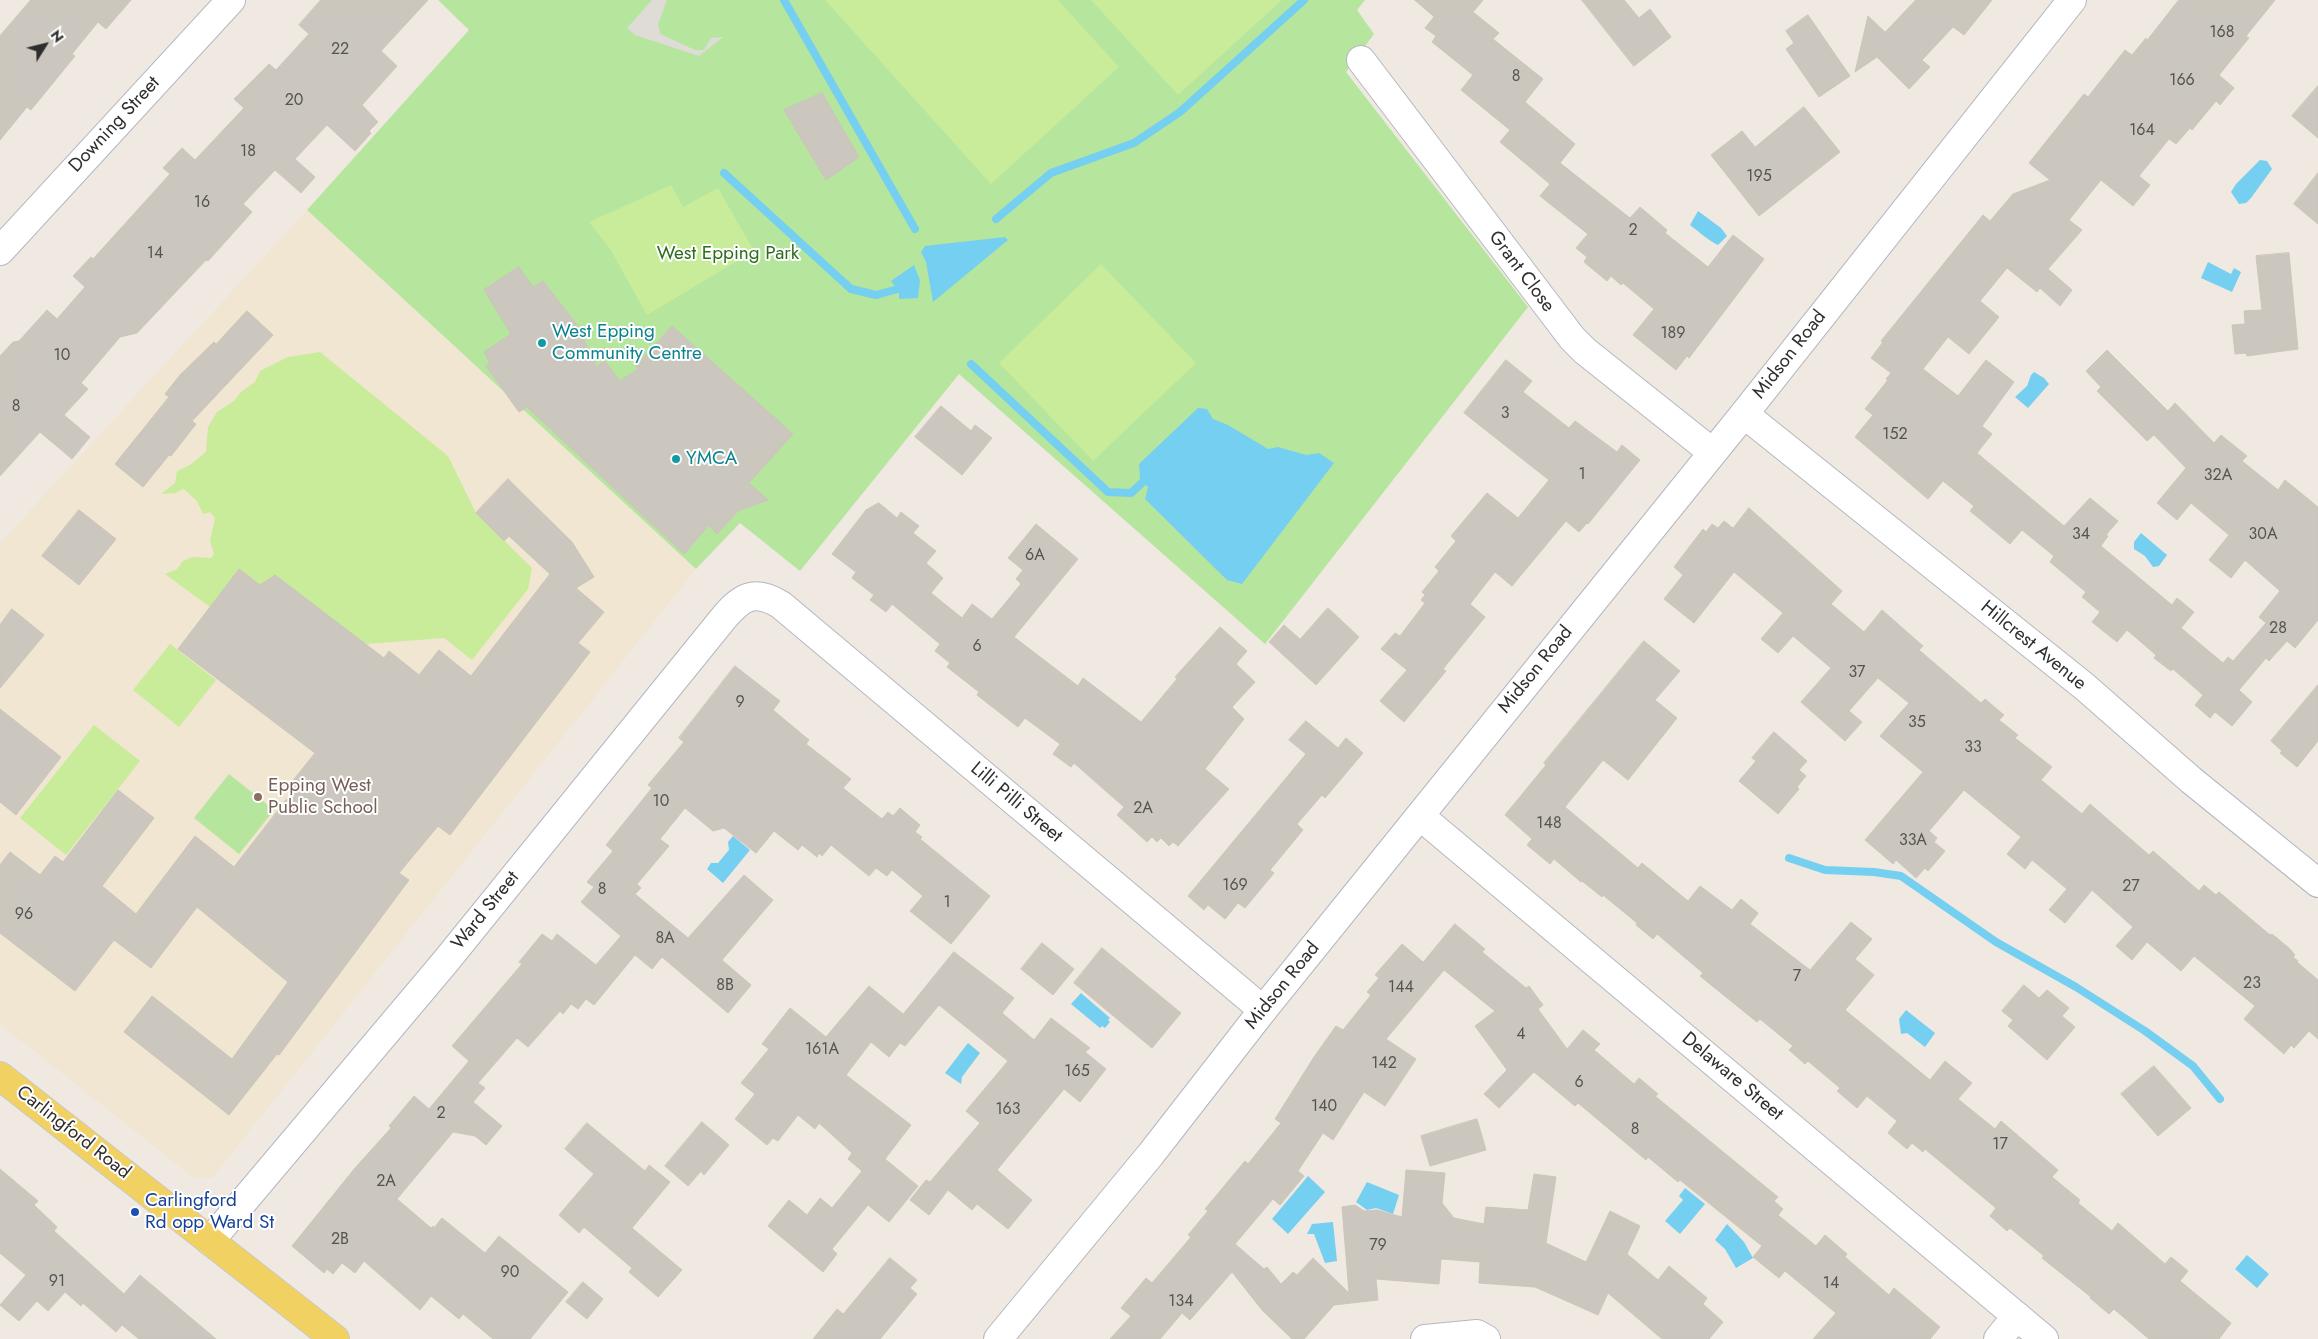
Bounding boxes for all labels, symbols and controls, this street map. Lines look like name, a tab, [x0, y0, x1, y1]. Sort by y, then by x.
north arrow	[20, 20, 70, 70]
house number: 168	[2209, 23, 2235, 43]
text: N	[46, 26, 68, 47]
house number: 22	[331, 40, 349, 60]
house number: 8	[1512, 67, 1520, 87]
house number: 166	[2169, 71, 2195, 91]
street label: Downing Street	[65, 72, 165, 178]
house number: 20	[285, 91, 303, 111]
house number: 164	[2129, 121, 2155, 141]
house number: 18	[240, 142, 256, 162]
house number: 195	[1746, 167, 1772, 187]
house number: 16	[194, 193, 210, 213]
house number: 2	[1628, 221, 1638, 241]
street label: Grant Close	[1483, 227, 1559, 317]
park label: West Epping Park	[657, 243, 799, 265]
house number: 14	[147, 244, 163, 264]
street label: Midson Road	[1748, 306, 1832, 404]
place label: West Epping Community Centre	[552, 321, 702, 365]
house number: 189	[1660, 324, 1686, 344]
marker: West Epping Community Centre	[536, 337, 548, 349]
house number: 10	[54, 346, 70, 366]
house number: 8	[12, 397, 20, 417]
house number: 3	[1501, 404, 1509, 424]
house number: 152	[1882, 425, 1908, 445]
place label: YMCA	[686, 448, 737, 470]
marker: YMCA	[670, 453, 682, 465]
house number: 1	[1578, 465, 1586, 485]
house number: 32A	[2204, 466, 2232, 486]
house number: 34	[2072, 525, 2090, 545]
house number: 30A	[2249, 525, 2277, 545]
house number: 6A	[1025, 546, 1045, 566]
street label: Hillcrest Avenue	[1976, 596, 2090, 696]
house number: 28	[2269, 619, 2287, 639]
street label: Midson Road	[1494, 622, 1578, 718]
house number: 6	[972, 637, 982, 657]
house number: 37	[1849, 663, 1865, 683]
house number: 9	[735, 693, 745, 713]
house number: 35	[1908, 713, 1926, 733]
house number: 33	[1964, 738, 1982, 758]
street label: Lilli Pilli Street	[965, 758, 1067, 848]
place label: Epping West Public School	[268, 775, 378, 819]
marker: Epping West Public School	[252, 791, 264, 803]
house number: 10	[653, 792, 669, 812]
house number: 2A	[1133, 799, 1153, 819]
house number: 148	[1536, 814, 1562, 834]
house number: 33A	[1899, 831, 1927, 851]
street label: Ward Street	[447, 867, 525, 955]
house number: 169	[1222, 876, 1248, 896]
house number: 27	[2122, 877, 2140, 897]
house number: 8	[598, 880, 606, 900]
house number: 1	[943, 893, 951, 913]
house number: 96	[15, 905, 33, 925]
house number: 8A	[655, 929, 675, 949]
street label: Midson Road	[1241, 938, 1325, 1034]
house number: 7	[1793, 967, 1801, 987]
house number: 23	[2243, 974, 2261, 994]
house number: 8B	[716, 976, 734, 996]
house number: 144	[1388, 978, 1414, 998]
house number: 4	[1516, 1025, 1526, 1045]
street label: Delaware Street	[1677, 1028, 1787, 1126]
house number: 161A	[805, 1040, 839, 1060]
house number: 142	[1371, 1054, 1397, 1074]
house number: 165	[1064, 1062, 1090, 1082]
house number: 6	[1574, 1073, 1584, 1093]
street label: Carlingford Road	[11, 1081, 135, 1185]
house number: 140	[1311, 1097, 1337, 1117]
house number: 163	[995, 1100, 1021, 1120]
house number: 2	[436, 1104, 446, 1124]
house number: 8	[1631, 1120, 1639, 1140]
house number: 17	[1992, 1135, 2008, 1155]
house number: 2A	[376, 1172, 396, 1192]
place label: Carlingford Rd opp Ward St	[145, 1190, 274, 1234]
marker: Carlingford Rd opp Ward St	[129, 1206, 141, 1218]
house number: 2B	[331, 1230, 349, 1250]
house number: 79	[1369, 1236, 1387, 1256]
house number: 90	[501, 1263, 519, 1283]
house number: 91	[49, 1272, 65, 1292]
house number: 14	[1823, 1274, 1839, 1294]
house number: 134	[1168, 1292, 1194, 1312]

